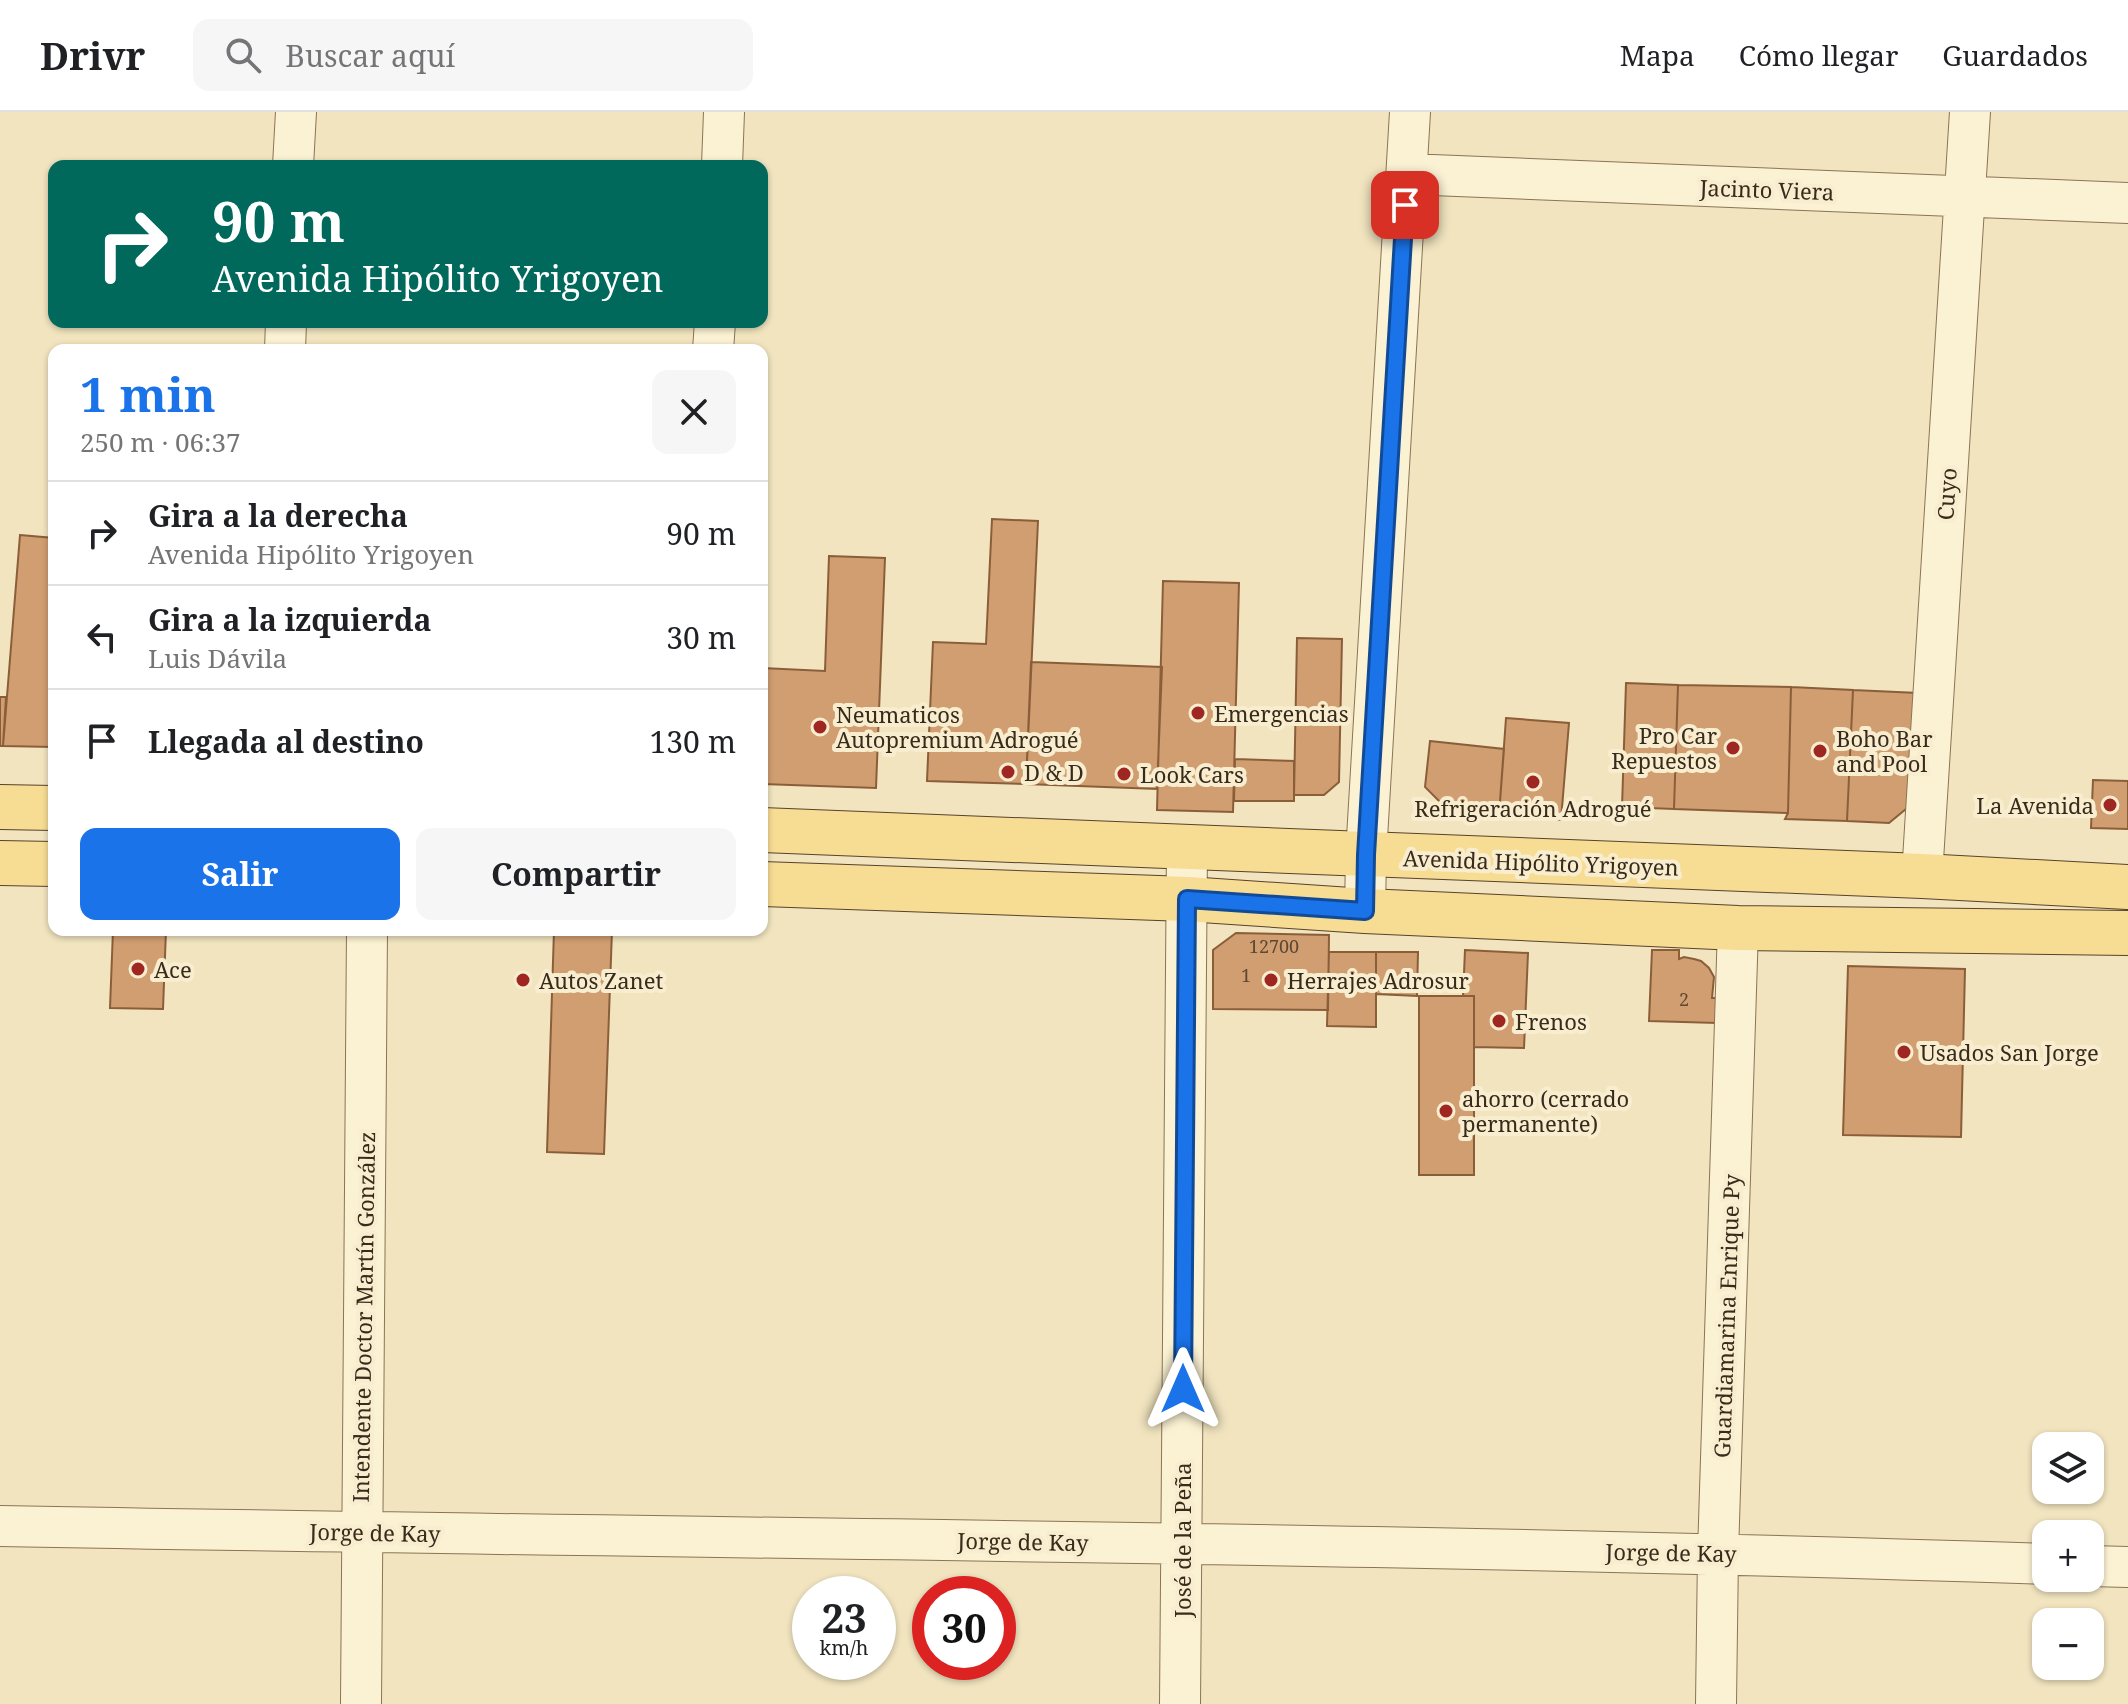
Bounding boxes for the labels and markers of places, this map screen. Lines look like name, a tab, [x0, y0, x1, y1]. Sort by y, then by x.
pin	[1371, 171, 1439, 239]
place label: Emergencias	[1214, 698, 1349, 728]
place label: Neumaticos Autopremium Adrogué	[836, 699, 1079, 754]
marker: Emergencias	[1189, 704, 1207, 722]
marker: Neumaticos Autopremium Adrogué	[811, 718, 829, 736]
place label: Pro Car Repuestos	[1611, 720, 1718, 775]
place label: Boho Bar and Pool	[1836, 723, 1933, 778]
marker: Pro Car Repuestos	[1724, 739, 1742, 757]
marker: Boho Bar and Pool	[1811, 742, 1829, 760]
place label: D & D	[1024, 757, 1084, 787]
place label: Look Cars	[1140, 759, 1244, 789]
marker: D & D	[999, 763, 1017, 781]
marker: Look Cars	[1115, 765, 1133, 783]
marker: Refrigeración Adrogué	[1524, 773, 1542, 791]
place label: La Avenida	[1976, 790, 2094, 820]
place label: Refrigeración Adrogué	[1414, 793, 1652, 823]
marker: La Avenida	[2101, 796, 2119, 814]
place label: Ace	[154, 954, 192, 984]
marker: Ace	[129, 960, 147, 978]
place label: Autos Zanet	[539, 965, 663, 995]
place label: Herrajes Adrosur	[1287, 965, 1469, 995]
marker: Autos Zanet	[514, 971, 532, 989]
marker: Herrajes Adrosur	[1262, 971, 1280, 989]
place label: Frenos	[1515, 1006, 1587, 1036]
marker: Frenos	[1490, 1012, 1508, 1030]
place label: Usados San Jorge	[1920, 1037, 2099, 1067]
marker: Usados San Jorge	[1895, 1043, 1913, 1061]
place label: ahorro (cerrado permanente)	[1462, 1083, 1629, 1138]
marker: ahorro (cerrado permanente)	[1437, 1102, 1455, 1120]

